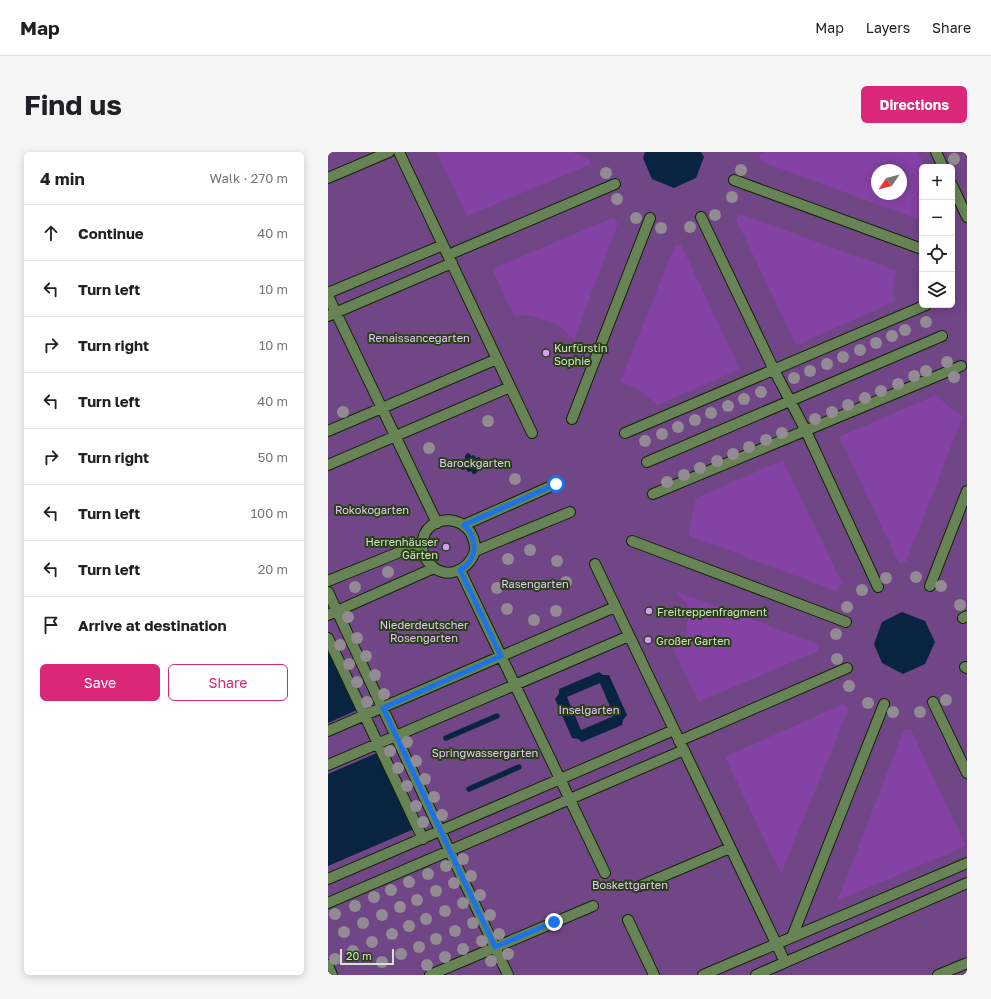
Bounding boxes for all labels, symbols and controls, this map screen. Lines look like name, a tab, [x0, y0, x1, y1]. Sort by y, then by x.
text: Map	[20, 16, 60, 39]
text: Map	[815, 19, 844, 36]
text: Layers	[866, 19, 910, 36]
text: Share	[932, 19, 971, 36]
button: Directions	[861, 86, 967, 123]
text: Find us	[24, 88, 122, 121]
north arrow	[871, 164, 907, 200]
map controls	[919, 164, 955, 308]
button: +	[919, 164, 955, 200]
text: 4 min	[40, 168, 85, 189]
text: Walk · 270 m	[210, 170, 288, 186]
button: −	[919, 200, 955, 236]
icon: ahead	[40, 222, 62, 244]
text: Continue	[78, 224, 144, 242]
text: 40 m	[257, 225, 288, 241]
button: locate	[919, 236, 955, 272]
button: layers	[919, 272, 955, 308]
icon: left	[40, 278, 62, 300]
text: Turn left	[78, 280, 140, 298]
text: 10 m	[259, 281, 288, 297]
park label: Renaissancegarten	[368, 331, 470, 344]
icon: right	[40, 334, 62, 356]
text: Turn right	[78, 336, 149, 354]
text: 10 m	[259, 337, 288, 353]
place label: Kurfürstin Sophie	[554, 341, 607, 367]
marker: Kurfürstin Sophie	[541, 348, 551, 358]
icon: left	[40, 390, 62, 412]
text: Turn left	[78, 392, 140, 410]
text: 40 m	[257, 393, 288, 409]
icon: right	[40, 446, 62, 468]
text: Turn right	[78, 448, 149, 466]
text: 50 m	[258, 449, 288, 465]
park label: Barockgarten	[439, 456, 511, 469]
route start	[547, 475, 565, 493]
icon: left	[40, 502, 62, 524]
park label: Rokokogarten	[335, 503, 409, 516]
text: Turn left	[78, 504, 140, 522]
text: 100 m	[251, 505, 288, 521]
place label: Herrenhäuser Gärten	[366, 535, 439, 561]
marker: Herrenhäuser Gärten	[441, 542, 451, 552]
icon: left	[40, 558, 62, 580]
text: Turn left	[78, 560, 140, 578]
text: 20 m	[258, 561, 288, 577]
park label: Rasengarten	[501, 577, 569, 590]
place label: Freitreppenfragment	[657, 605, 767, 618]
marker: Freitreppenfragment	[644, 606, 654, 616]
icon: arrive	[40, 614, 62, 636]
text: Arrive at destination	[78, 616, 227, 634]
park label: Niederdeutscher Rosengarten	[380, 618, 469, 644]
place label: Großer Garten	[656, 634, 730, 647]
marker: Großer Garten	[643, 635, 653, 645]
button: Save	[40, 664, 160, 701]
button: Share	[168, 664, 288, 701]
park label: Inselgarten	[559, 703, 619, 716]
park label: Springwassergarten	[432, 746, 538, 759]
park label: Boskettgarten	[592, 878, 668, 891]
route end	[545, 913, 563, 931]
scale bar	[340, 947, 394, 966]
text: 20 m	[346, 949, 372, 962]

